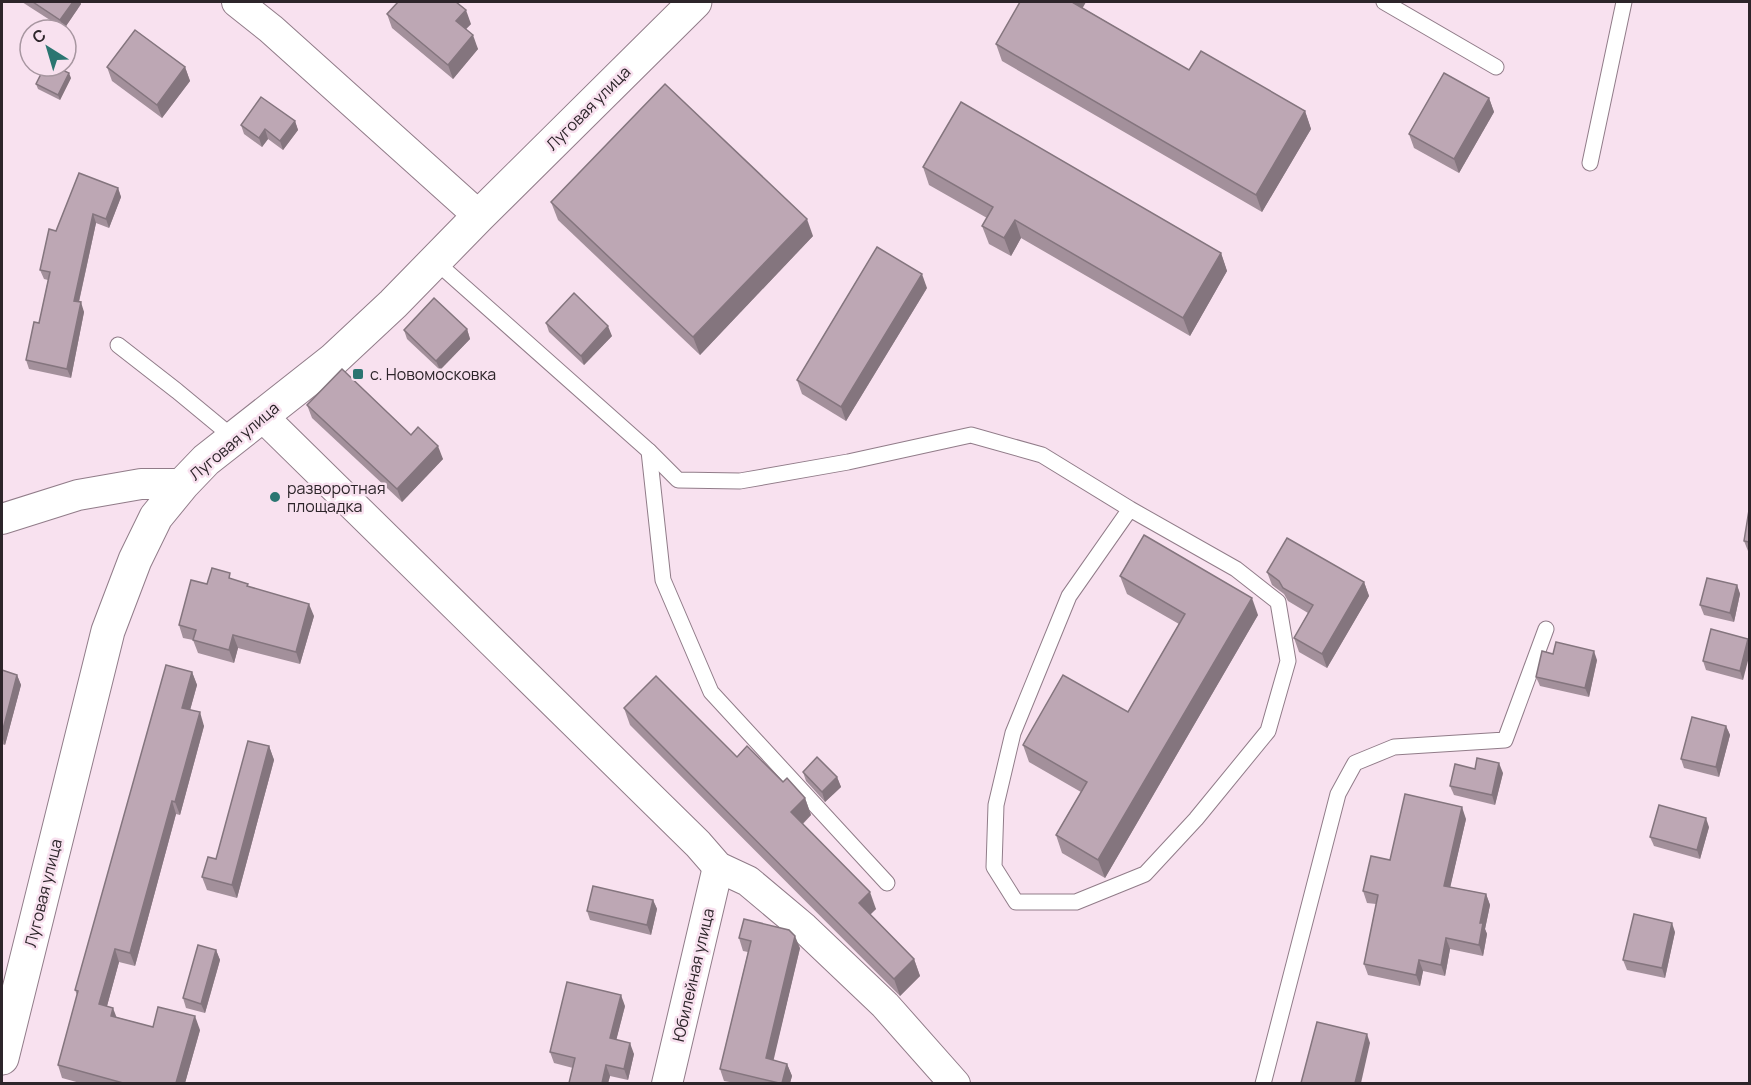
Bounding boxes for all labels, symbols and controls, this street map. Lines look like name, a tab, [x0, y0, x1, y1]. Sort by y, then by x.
north arrow	[18, 18, 78, 78]
text: С	[28, 24, 50, 48]
street label: Луговая улица	[541, 61, 635, 155]
place label: с. Новомосковка	[370, 363, 496, 385]
marker: с. Новомосковка	[351, 367, 365, 381]
street label: Луговая улица	[184, 397, 284, 485]
place label: разворотная площадка	[287, 477, 386, 517]
marker: разворотная площадка	[268, 490, 282, 504]
street label: Луговая улица	[19, 836, 67, 950]
street label: Юбилейная улица	[667, 906, 719, 1044]

